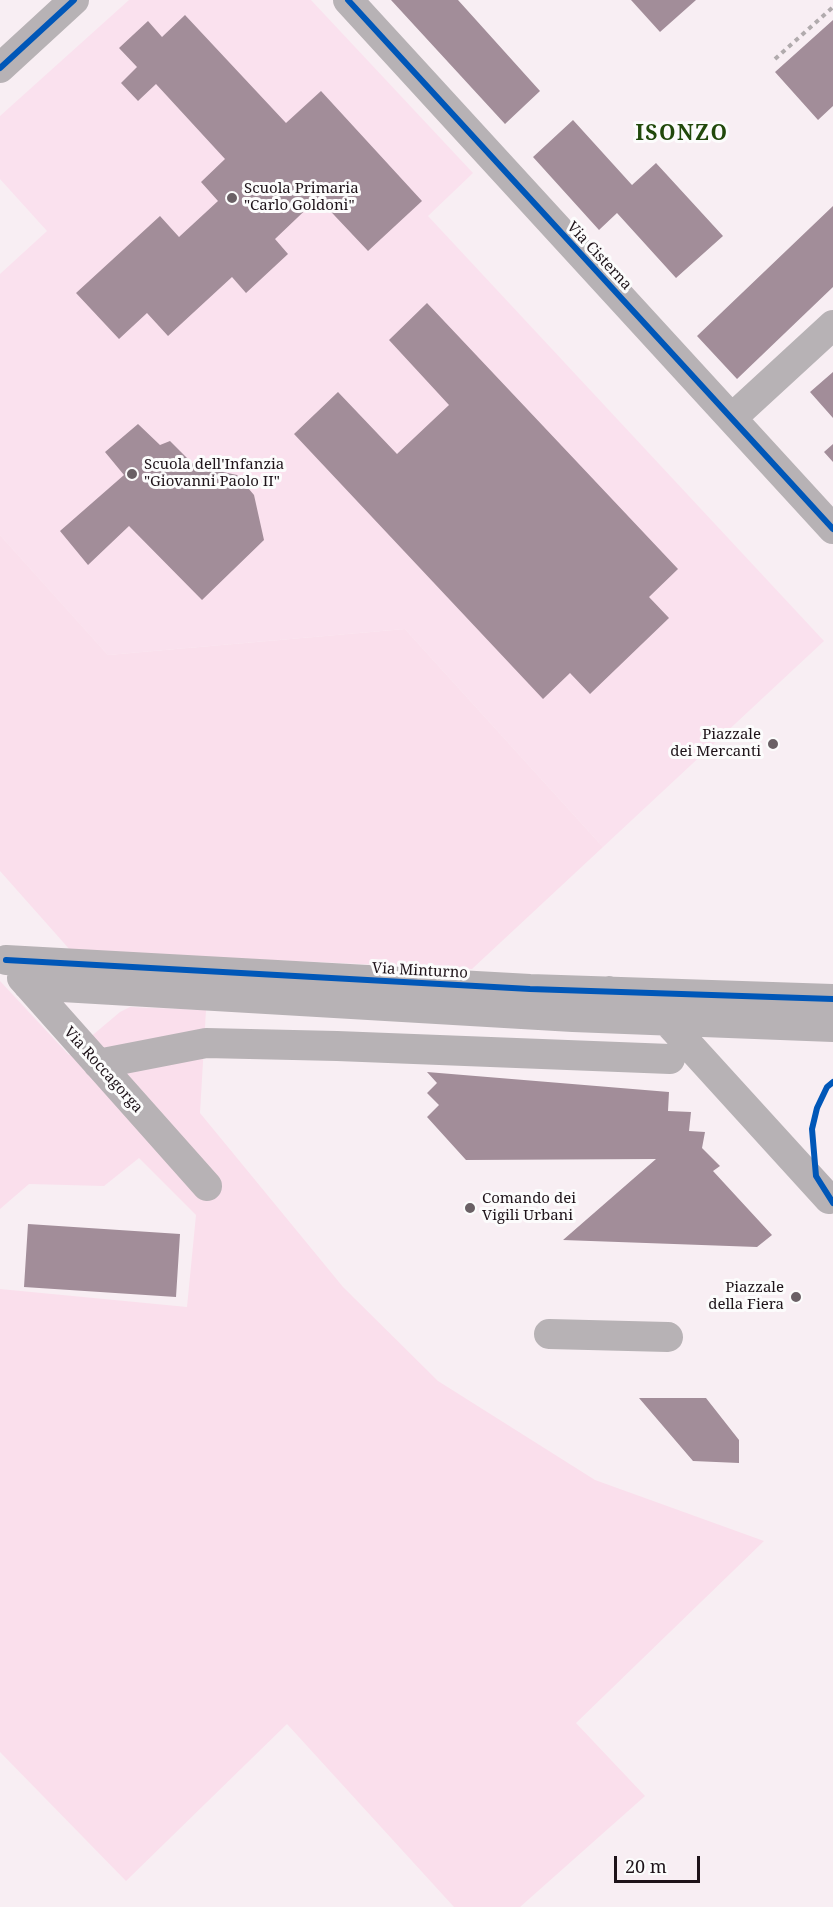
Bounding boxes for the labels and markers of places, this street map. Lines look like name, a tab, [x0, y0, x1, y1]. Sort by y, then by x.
place label: Scuola Primaria "Carlo Goldoni"	[244, 180, 359, 215]
marker: Scuola Primaria "Carlo Goldoni"	[225, 191, 239, 205]
place label: Scuola dell'Infanzia "Giovanni Paolo II"	[144, 456, 284, 491]
marker: Scuola dell'Infanzia "Giovanni Paolo II"	[125, 467, 139, 481]
place label: Piazzale dei Mercanti	[670, 726, 761, 761]
marker: Piazzale dei Mercanti	[766, 737, 780, 751]
place label: Comando dei Vigili Urbani	[482, 1190, 576, 1225]
marker: Comando dei Vigili Urbani	[463, 1201, 477, 1215]
place label: Piazzale della Fiera	[708, 1279, 784, 1314]
marker: Piazzale della Fiera	[789, 1290, 803, 1304]

